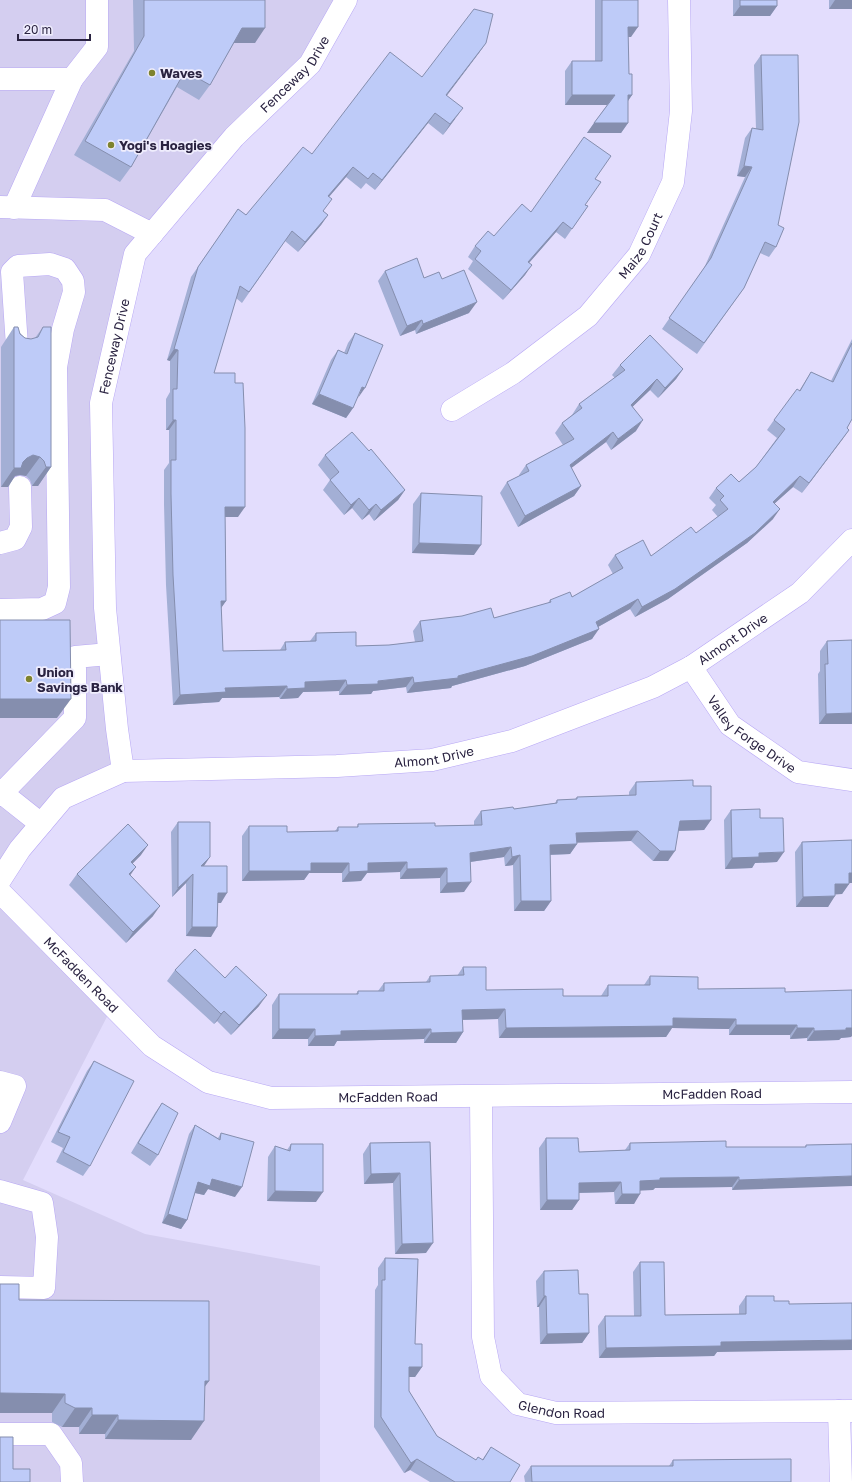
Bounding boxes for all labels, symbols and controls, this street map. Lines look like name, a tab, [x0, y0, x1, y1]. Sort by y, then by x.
scale bar	[18, 16, 90, 42]
text: 20 m	[24, 22, 52, 37]
street label: Fenceway Drive	[257, 33, 332, 116]
place label: Waves	[160, 65, 202, 81]
marker: Waves	[147, 68, 157, 78]
place label: Yogi's Hoagies	[119, 137, 212, 153]
marker: Yogi's Hoagies	[106, 140, 116, 150]
street label: Maize Court	[615, 210, 666, 282]
street label: Fenceway Drive	[95, 297, 133, 396]
street label: Almont Drive	[695, 610, 770, 668]
place label: Union Savings Bank	[37, 664, 123, 695]
marker: Union Savings Bank	[24, 674, 34, 684]
street label: Valley Forge Drive	[704, 692, 799, 776]
street label: Almont Drive	[394, 742, 475, 770]
street label: McFadden Road	[41, 933, 122, 1016]
street label: McFadden Road	[662, 1085, 762, 1102]
street label: McFadden Road	[338, 1088, 438, 1105]
street label: Glendon Road	[517, 1396, 605, 1421]

